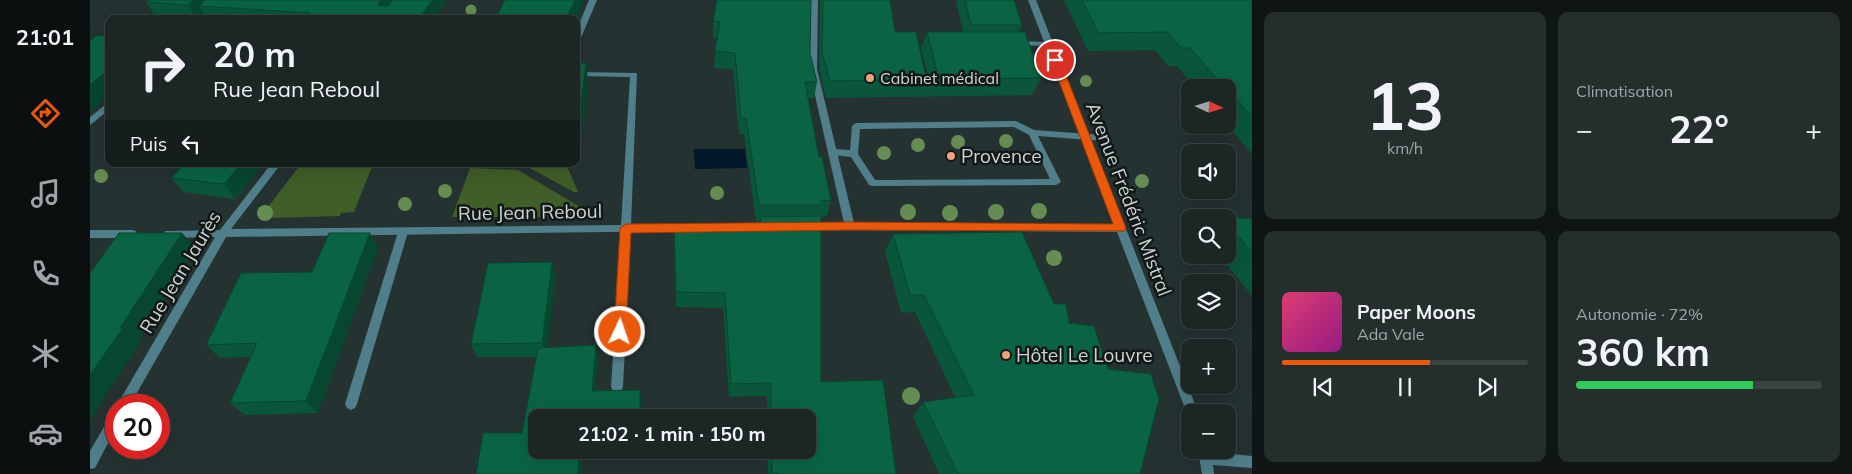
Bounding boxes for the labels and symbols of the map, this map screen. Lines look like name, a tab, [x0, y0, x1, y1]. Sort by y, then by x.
pin	[1034, 39, 1076, 81]
place label: Cabinet médical	[880, 68, 999, 88]
marker: Cabinet médical	[864, 72, 876, 84]
north arrow	[1181, 79, 1236, 134]
street label: Avenue Frédéric Mistral	[1081, 99, 1177, 299]
place label: Provence	[961, 144, 1042, 168]
marker: Provence	[945, 150, 957, 162]
street label: Rue Jean Reboul	[458, 199, 602, 225]
street label: Rue Jean Jaurès	[134, 206, 226, 338]
position arrow	[593, 305, 645, 357]
place label: Hôtel Le Louvre	[1016, 343, 1153, 367]
marker: Hôtel Le Louvre	[1000, 349, 1012, 361]
speed limit sign: 20	[105, 394, 170, 459]

